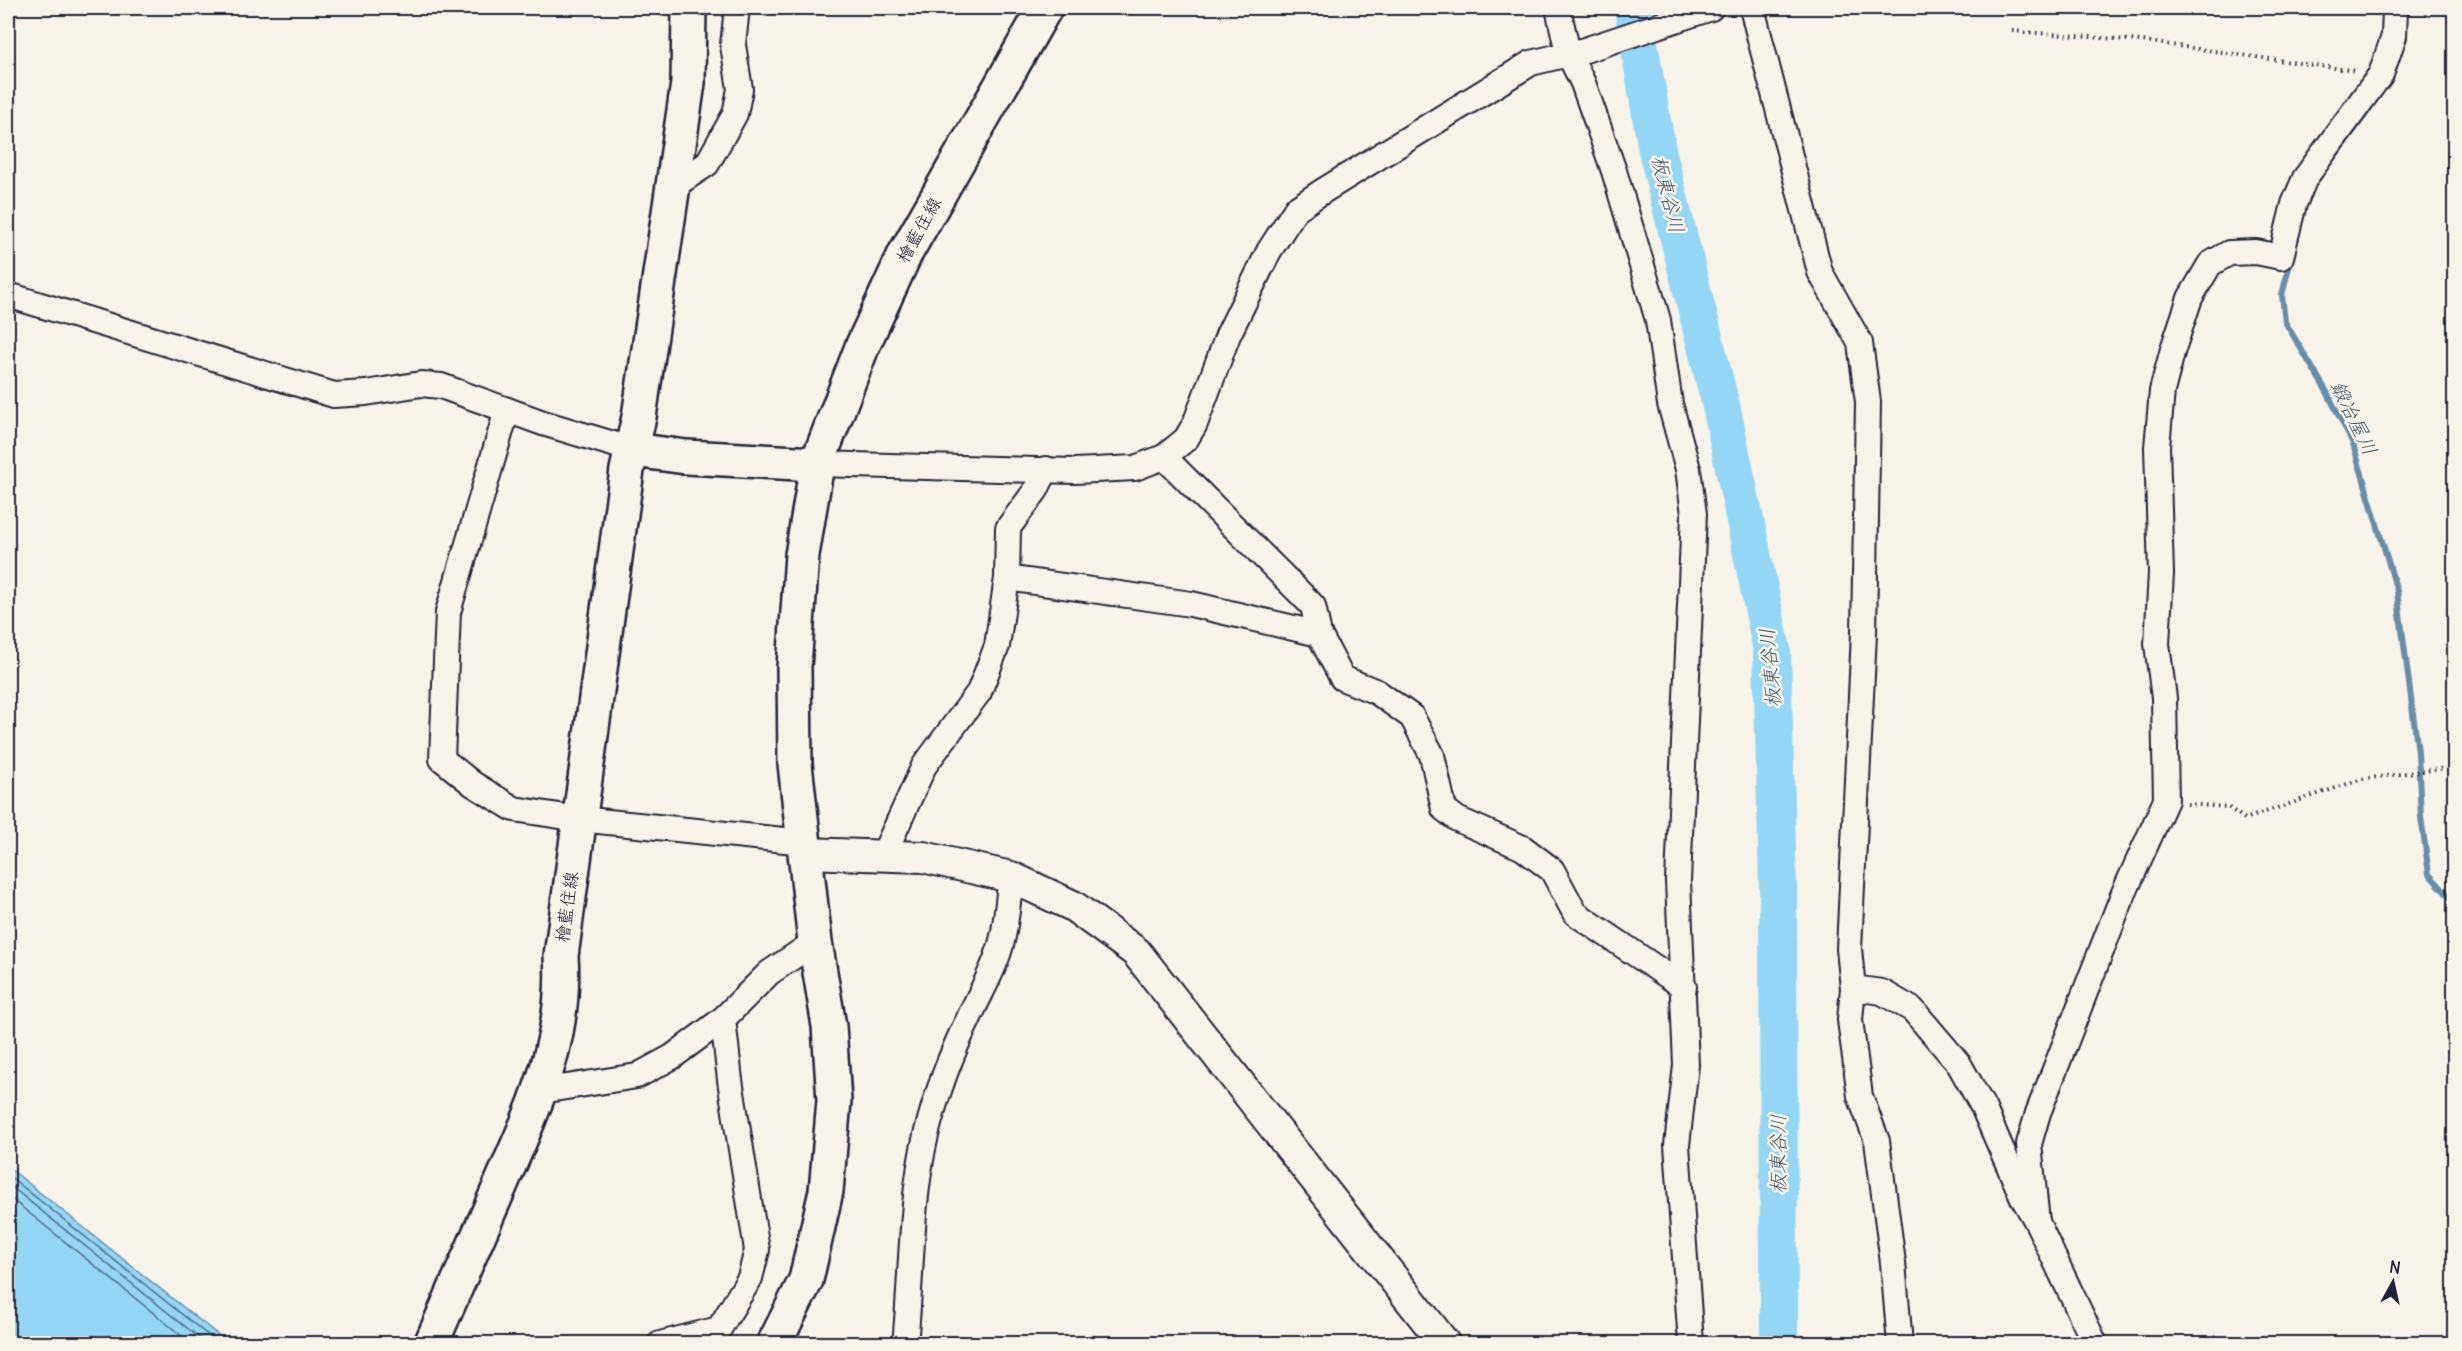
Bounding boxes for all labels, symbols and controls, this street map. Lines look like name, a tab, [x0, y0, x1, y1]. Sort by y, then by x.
water label: 板東谷川	[1647, 152, 1690, 236]
street label: 檜藍住線	[891, 193, 946, 267]
water label: 鍛冶屋川	[2326, 376, 2383, 459]
water label: 板東谷川	[1754, 627, 1785, 709]
street label: 檜藍住線	[550, 870, 583, 944]
water label: 板東谷川	[1765, 1114, 1790, 1194]
north arrow	[2363, 1252, 2423, 1312]
text: N	[2388, 1256, 2402, 1278]

